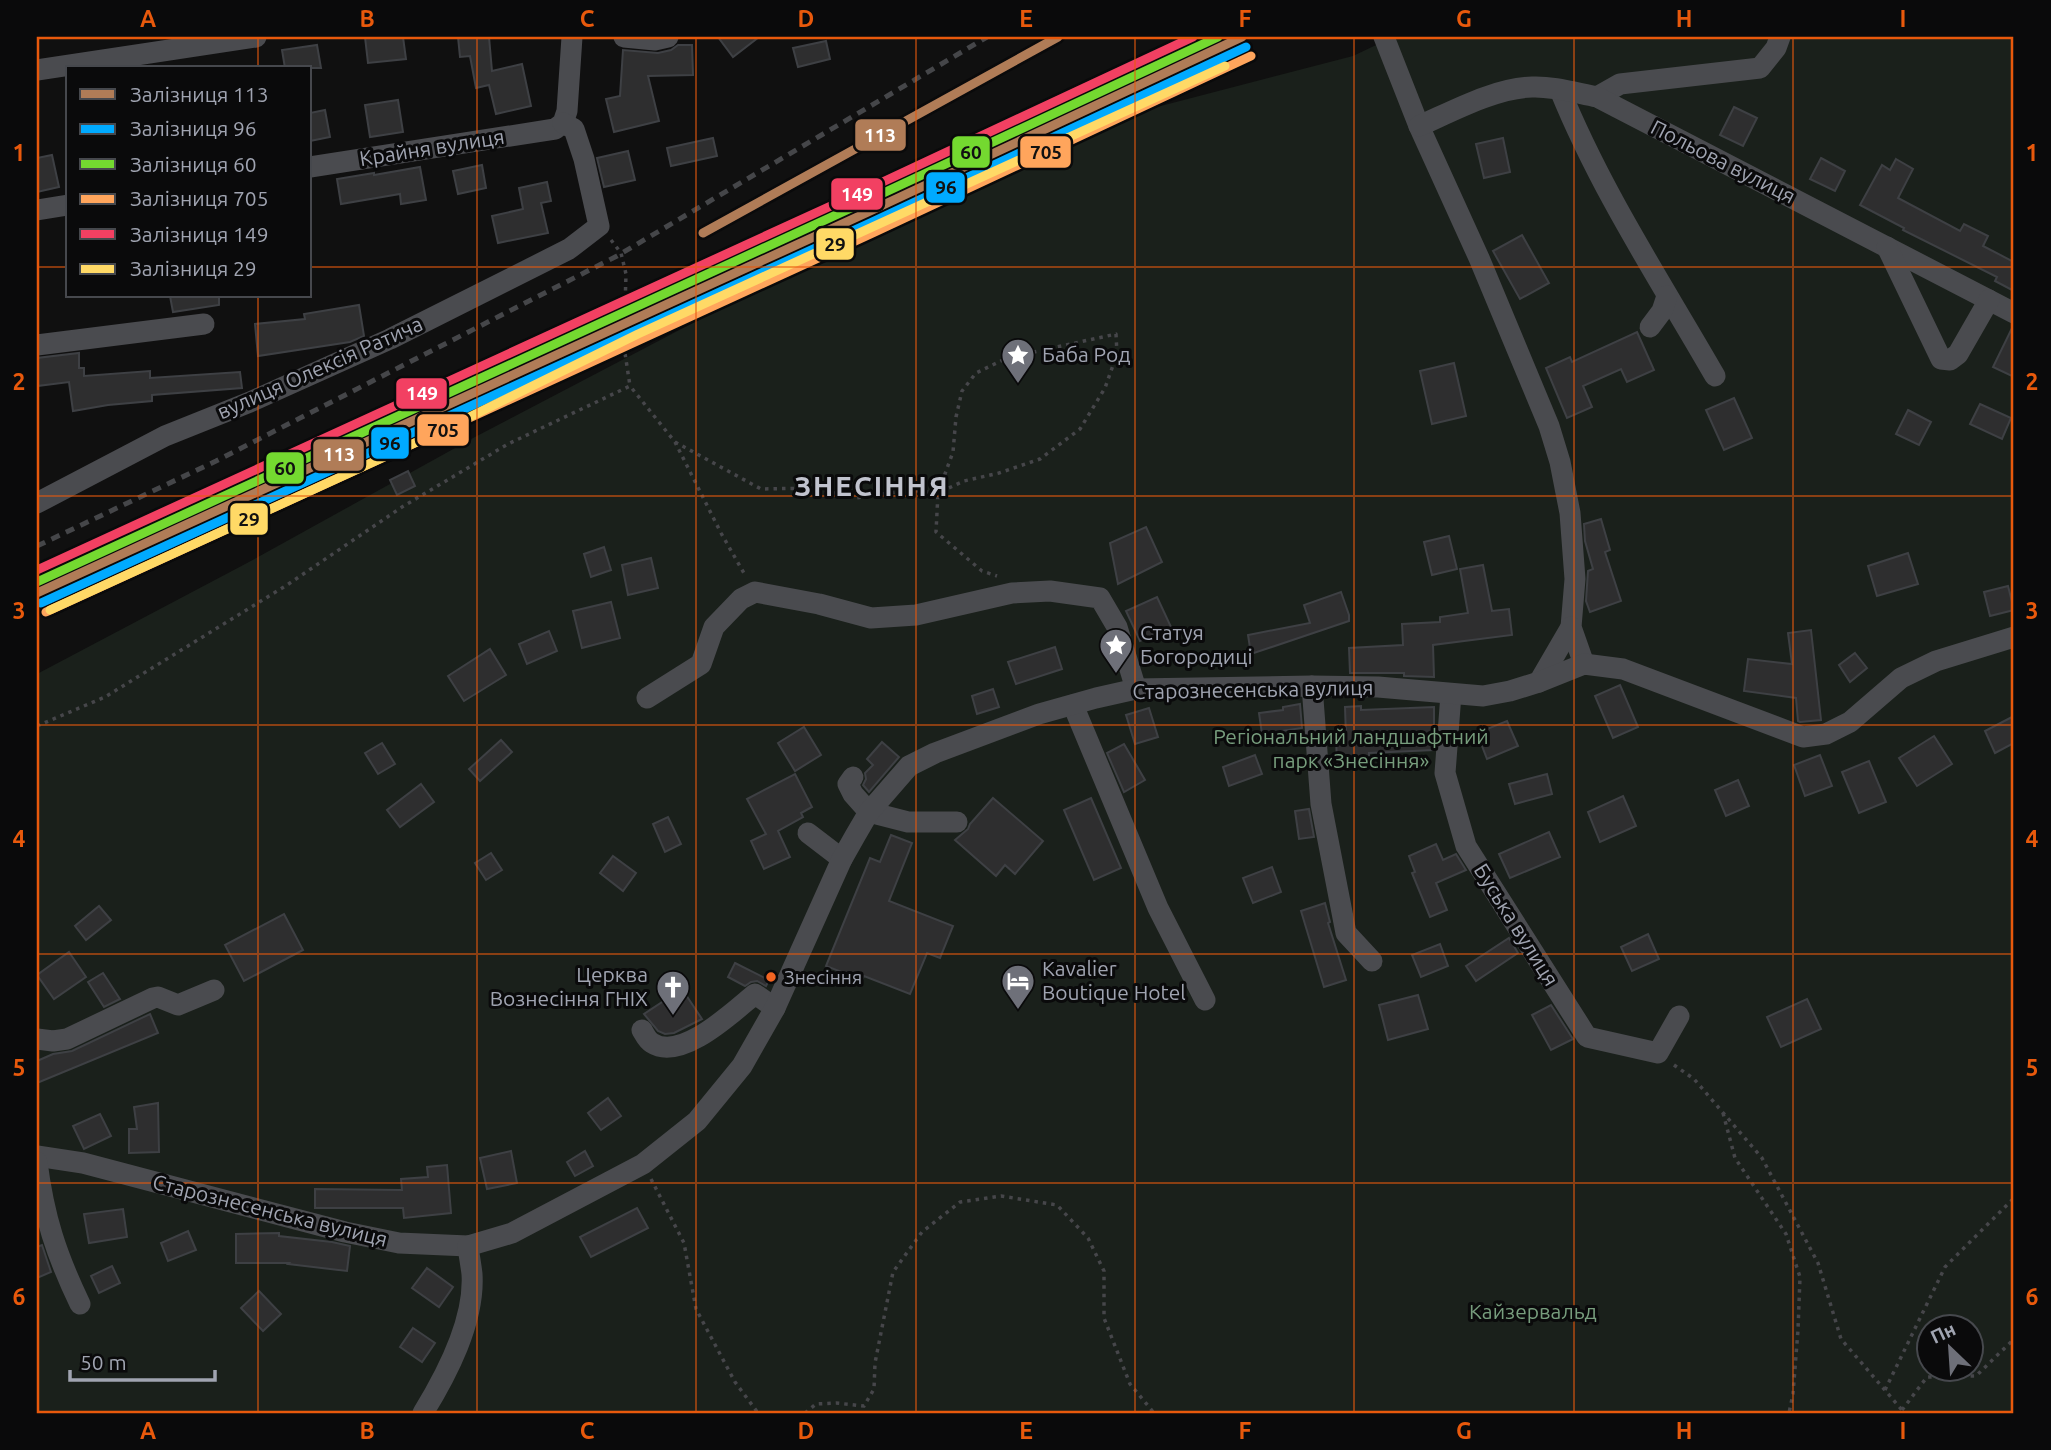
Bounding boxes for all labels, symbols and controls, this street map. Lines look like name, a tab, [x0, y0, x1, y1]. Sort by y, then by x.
text: A	[140, 6, 156, 31]
text: B	[359, 6, 375, 31]
text: C	[580, 6, 595, 31]
text: D	[798, 6, 814, 31]
text: E	[1019, 6, 1033, 31]
text: F	[1239, 6, 1252, 31]
text: G	[1456, 6, 1472, 31]
text: H	[1676, 6, 1692, 31]
text: I	[1900, 6, 1906, 31]
legend	[66, 66, 312, 298]
text: Залізниця 113	[130, 82, 269, 106]
street label: Польова вулиця	[1647, 114, 1800, 208]
text: Залізниця 96	[130, 116, 257, 140]
line badge: 113	[854, 118, 907, 152]
street label: Крайня вулиця	[358, 124, 506, 170]
text: 113	[864, 124, 896, 146]
line badge: 60	[951, 135, 991, 169]
line badge: 705	[1019, 135, 1072, 169]
text: 1	[13, 140, 25, 165]
text: 1	[2026, 140, 2038, 165]
text: 60	[960, 141, 982, 163]
text: 705	[1030, 141, 1062, 163]
text: Залізниця 60	[130, 152, 257, 176]
line badge: 96	[925, 171, 966, 204]
text: 96	[935, 176, 957, 198]
line badge: 149	[830, 177, 884, 211]
text: 149	[841, 183, 873, 205]
text: Залізниця 705	[130, 186, 269, 210]
text: Залізниця 149	[130, 222, 269, 246]
line badge: 29	[815, 227, 855, 261]
text: 29	[824, 233, 846, 255]
text: Залізниця 29	[130, 256, 257, 280]
street label: вулиця Олексія Ратича	[213, 311, 426, 423]
place icon: Баба Род	[999, 336, 1037, 385]
place label: Баба Род	[1042, 342, 1131, 366]
text: 2	[13, 369, 25, 394]
text: 2	[2026, 369, 2038, 394]
line badge: 149	[395, 377, 448, 410]
text: 149	[406, 382, 438, 404]
line badge: 705	[416, 413, 470, 447]
text: 705	[427, 419, 459, 441]
line badge: 96	[370, 426, 410, 460]
text: 96	[379, 432, 401, 454]
line badge: 113	[312, 438, 365, 472]
text: 113	[323, 443, 355, 465]
line badge: 60	[265, 451, 305, 485]
text: 60	[274, 457, 296, 479]
district label: ЗНЕСІННЯ	[794, 470, 950, 501]
line badge: 29	[229, 502, 269, 536]
text: 29	[238, 508, 260, 530]
text: 3	[13, 598, 25, 623]
text: 3	[2026, 598, 2038, 623]
place label: Статуя Богородиці	[1140, 620, 1253, 668]
place icon: Статуя Богородиці	[1097, 626, 1135, 675]
street label: Старознесенська вулиця	[1132, 675, 1374, 703]
park label: Регіональний ландшафтний парк «Знесіння»	[1213, 724, 1489, 772]
text: 4	[13, 826, 26, 851]
text: 4	[2026, 826, 2039, 851]
street label: Буська вулиця	[1470, 859, 1564, 990]
place label: Kavalier Boutique Hotel	[1042, 956, 1186, 1004]
place label: Церква Вознесіння ГНІХ	[490, 962, 648, 1010]
hotel icon: Kavalier Boutique Hotel	[999, 962, 1037, 1011]
place label: Знесіння	[784, 966, 862, 988]
church icon: Церква Вознесіння ГНІХ	[654, 968, 692, 1017]
marker: Знесіння	[764, 970, 778, 984]
text: 5	[13, 1055, 25, 1080]
text: 5	[2026, 1055, 2038, 1080]
street label: Старознесенська вулиця	[150, 1169, 390, 1251]
text: 6	[13, 1284, 26, 1309]
text: 6	[2026, 1284, 2039, 1309]
park label: Кайзервальд	[1469, 1299, 1597, 1323]
north arrow	[1914, 1314, 1984, 1384]
text: Пн	[1927, 1317, 1959, 1348]
scale bar	[70, 1338, 215, 1382]
text: 50 m	[80, 1350, 127, 1374]
text: A	[140, 1418, 156, 1443]
text: B	[359, 1418, 375, 1443]
text: C	[580, 1418, 595, 1443]
text: D	[798, 1418, 814, 1443]
text: E	[1019, 1418, 1033, 1443]
text: F	[1239, 1418, 1252, 1443]
text: G	[1456, 1418, 1472, 1443]
text: H	[1676, 1418, 1692, 1443]
text: I	[1900, 1418, 1906, 1443]

